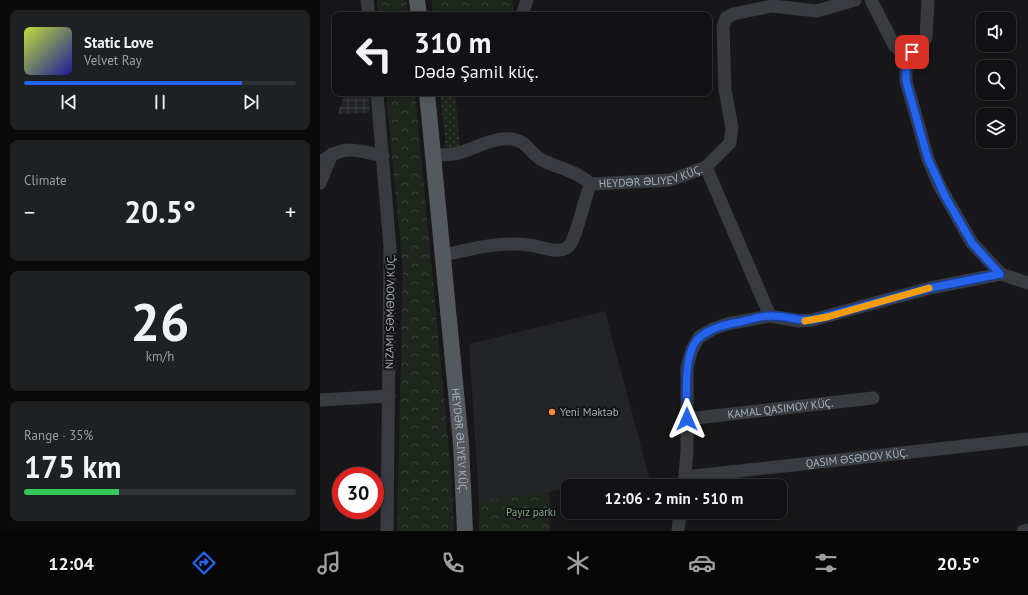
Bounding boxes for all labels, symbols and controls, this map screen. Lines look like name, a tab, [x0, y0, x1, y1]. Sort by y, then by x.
map controls	[976, 12, 1016, 148]
button: sound	[976, 12, 1016, 52]
text: 310 m	[414, 24, 491, 61]
icon: left	[348, 28, 400, 80]
text: Static Love	[84, 33, 154, 52]
pin	[895, 35, 929, 69]
icon: arrive	[901, 41, 923, 63]
text: Velvet Ray	[84, 52, 142, 69]
text: Dədə Şamil küç.	[414, 60, 539, 83]
button: search	[976, 60, 1016, 100]
icon: previous	[58, 91, 80, 113]
icon: pause	[149, 91, 171, 113]
icon: next	[240, 91, 262, 113]
button: layers	[976, 108, 1016, 148]
street label: HEYDƏR ƏLIYEV KÜÇ.	[598, 162, 704, 191]
text: Climate	[24, 172, 67, 189]
text: 20.5°	[124, 192, 196, 231]
text: −	[24, 198, 35, 226]
text: +	[285, 198, 296, 226]
street label: NIZAMI SƏMƏDOV KÜÇ.	[382, 255, 398, 369]
text: 26	[131, 288, 189, 355]
text: km/h	[146, 348, 174, 365]
street label: HEYDƏR ƏLIYEV KÜÇ.	[449, 387, 470, 493]
street label: KAMAL QASIMOV KÜÇ.	[727, 396, 834, 421]
position arrow	[666, 398, 708, 440]
place label: Yeni Məktəb	[560, 405, 619, 419]
marker: Yeni Məktəb	[547, 407, 557, 417]
text: Range · 35%	[24, 427, 93, 444]
street label: QASIM ƏSƏDOV KÜÇ.	[805, 445, 909, 471]
text: 175 km	[24, 447, 122, 486]
speed limit sign: 30	[332, 467, 384, 519]
text: 12:06 · 2 min · 510 m	[605, 489, 743, 508]
park label: Payız parkı	[506, 505, 556, 519]
icon: directions	[190, 549, 218, 577]
icon: music	[315, 549, 343, 577]
icon: phone	[439, 549, 467, 577]
icon: climate	[564, 549, 592, 577]
icon: car	[688, 549, 716, 577]
icon: filters	[812, 549, 840, 577]
text: 12:04	[48, 552, 94, 575]
text: 20.5°	[937, 552, 980, 575]

